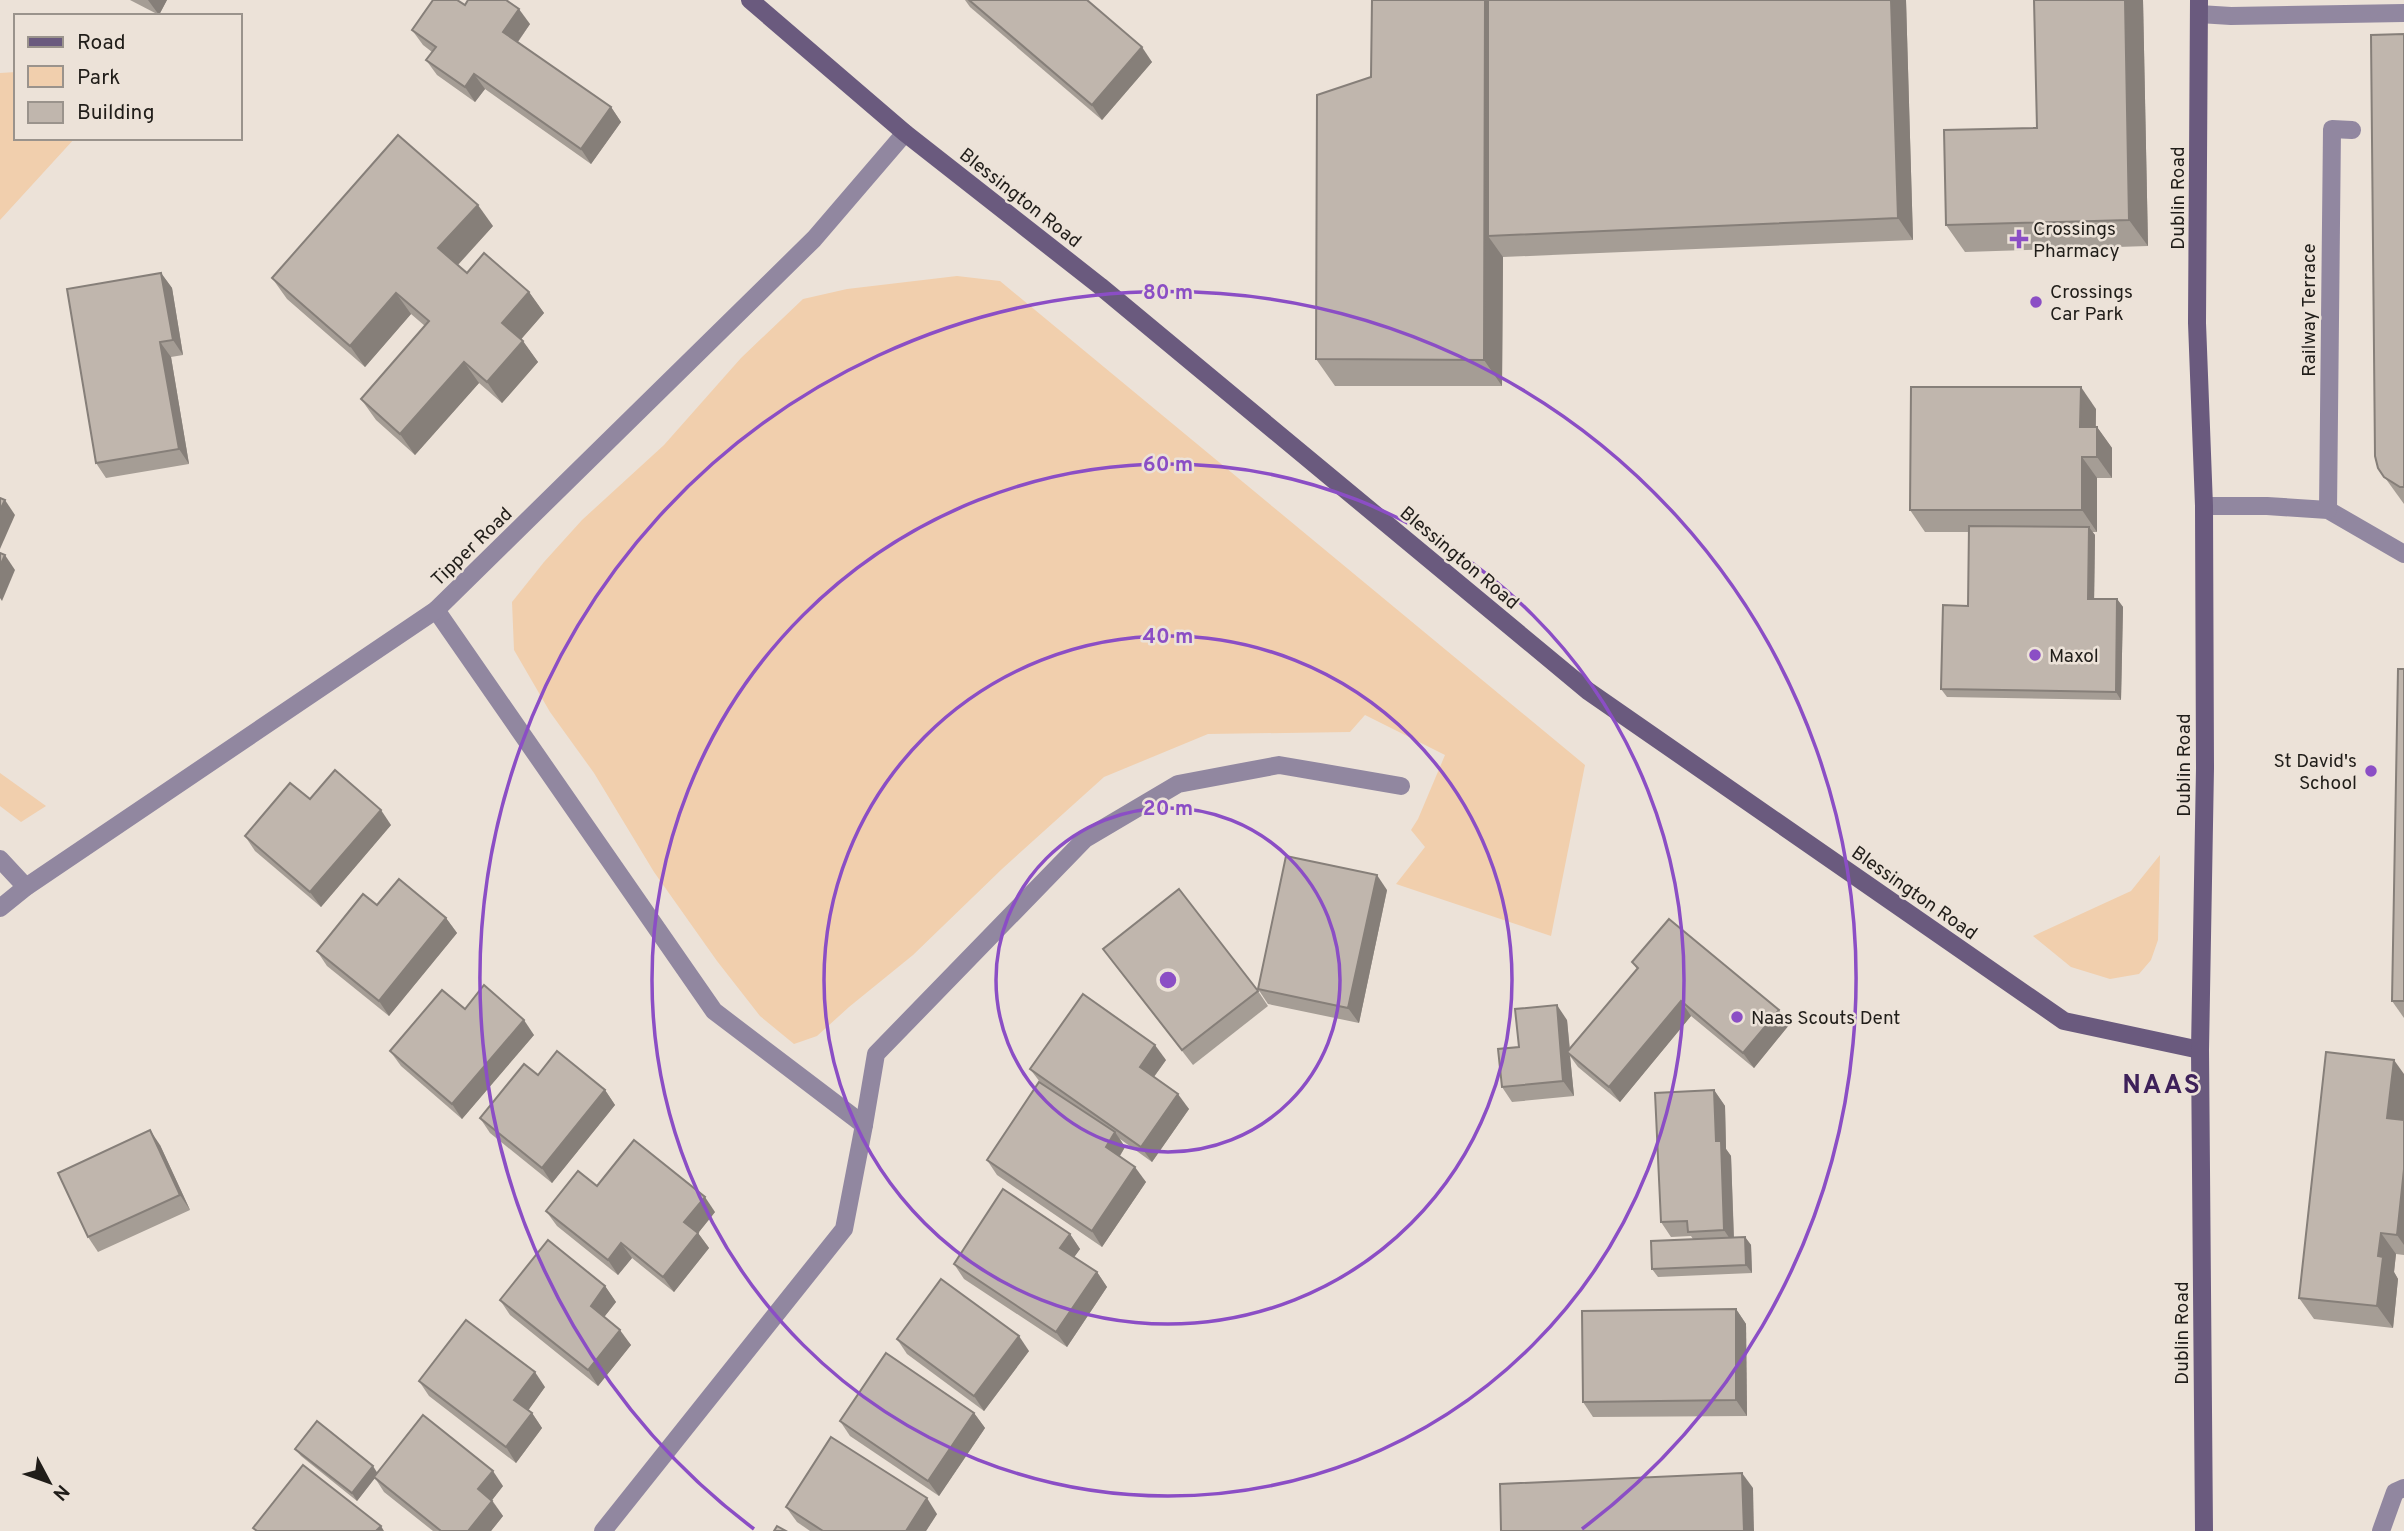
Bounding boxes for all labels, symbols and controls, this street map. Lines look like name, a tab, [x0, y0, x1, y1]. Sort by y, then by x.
legend	[14, 14, 242, 140]
text: Road	[77, 30, 126, 57]
text: Park	[77, 65, 120, 92]
text: Building	[77, 100, 155, 127]
street label: Blessington Road	[954, 143, 1086, 254]
street label: Dublin Road	[2167, 146, 2191, 250]
place label: Crossings Pharmacy	[2033, 218, 2119, 264]
marker: Crossings Pharmacy	[2011, 231, 2027, 247]
street label: Railway Terrace	[2298, 243, 2322, 377]
text: 80 m	[1143, 280, 1193, 307]
place label: Crossings Car Park	[2050, 281, 2133, 327]
marker: Crossings Car Park	[2028, 294, 2044, 310]
text: 60 m	[1143, 452, 1193, 479]
street label: Blessington Road	[1394, 502, 1523, 615]
street label: Tipper Road	[427, 503, 518, 592]
text: 40 m	[1143, 624, 1193, 651]
place label: Maxol	[2049, 645, 2099, 669]
marker: Maxol	[2027, 647, 2043, 663]
street label: Dublin Road	[2173, 713, 2197, 817]
place label: St David's School	[2273, 750, 2357, 796]
marker: St David's School	[2363, 763, 2379, 779]
text: 20 m	[1143, 796, 1193, 823]
street label: Blessington Road	[1846, 841, 1982, 946]
centre of rings	[1156, 968, 1180, 992]
place label: Naas Scouts Dent	[1751, 1007, 1901, 1031]
marker: Naas Scouts Dent	[1729, 1009, 1745, 1025]
district label: NAAS	[2122, 1070, 2202, 1103]
street label: Dublin Road	[2171, 1281, 2195, 1385]
north arrow	[14, 1447, 84, 1517]
text: N	[47, 1479, 74, 1505]

